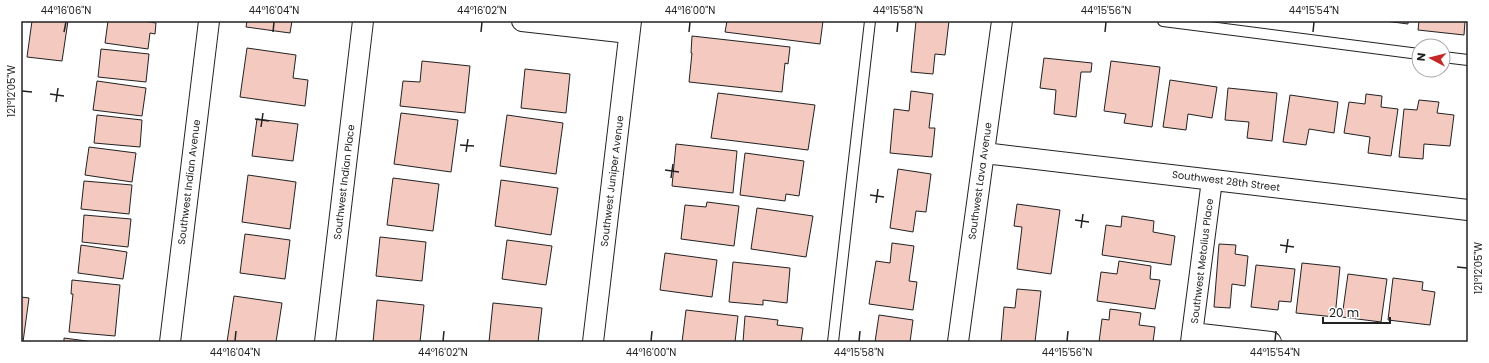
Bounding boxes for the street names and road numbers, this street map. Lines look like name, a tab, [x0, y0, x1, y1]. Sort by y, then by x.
street label: Southwest Juniper Avenue	[597, 115, 627, 247]
street label: Southwest Indian Avenue	[174, 119, 204, 245]
street label: Southwest Lava Avenue	[964, 121, 996, 241]
street label: Southwest Indian Place	[329, 124, 359, 240]
street label: Southwest 28th Street	[1171, 167, 1281, 195]
street label: Southwest Metolius Place	[1187, 198, 1217, 324]

